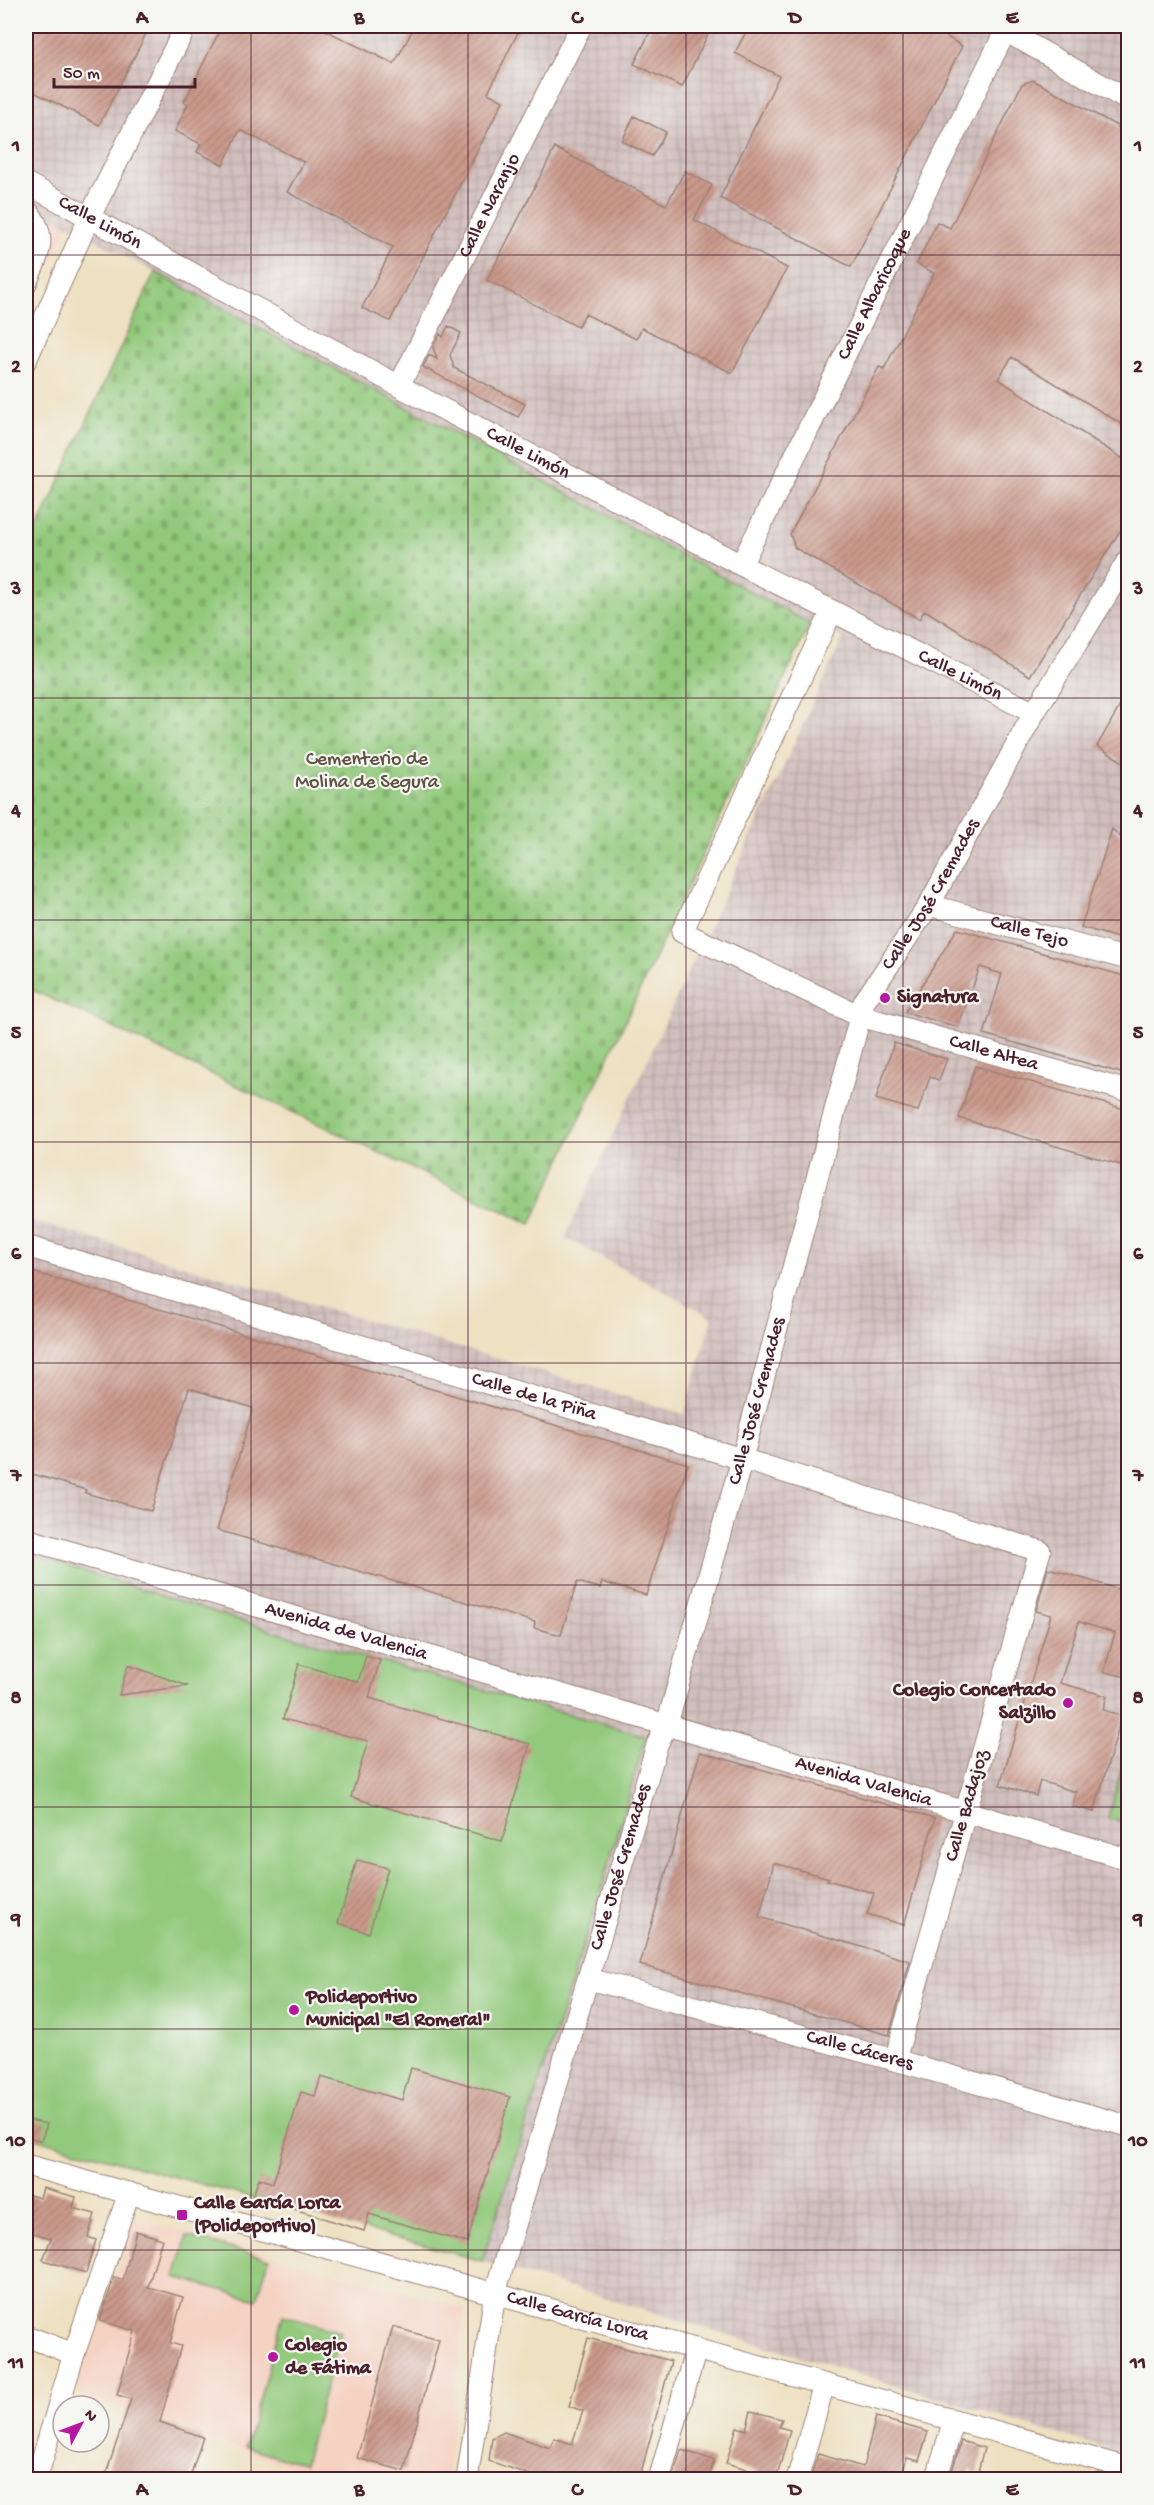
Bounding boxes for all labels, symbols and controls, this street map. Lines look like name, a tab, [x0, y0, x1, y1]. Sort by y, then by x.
text: A	[135, 8, 150, 31]
text: B	[353, 8, 365, 31]
text: C	[571, 8, 585, 31]
text: D	[786, 8, 802, 31]
text: E	[1006, 8, 1020, 31]
scale bar	[54, 51, 195, 89]
text: 50 m	[63, 64, 100, 85]
text: 1	[11, 136, 20, 159]
text: 1	[1133, 136, 1142, 159]
street label: Calle Naranjo	[454, 150, 526, 262]
street label: Calle Limón	[54, 191, 146, 255]
street label: Calle Albaricoque	[833, 224, 918, 364]
text: 2	[11, 357, 21, 380]
text: 2	[1133, 357, 1143, 380]
street label: Calle Limón	[482, 422, 574, 485]
text: 3	[10, 579, 21, 602]
text: 3	[1132, 579, 1143, 602]
street label: Calle Limón	[914, 645, 1006, 707]
park label: Cementerio de Molina de Segura	[295, 749, 440, 795]
text: 4	[10, 801, 21, 824]
text: 4	[1132, 801, 1143, 824]
street label: Calle José Cremades	[877, 815, 986, 975]
street label: Calle Tejo	[988, 911, 1071, 954]
place label: Signatura	[897, 987, 979, 1010]
marker: Signatura	[878, 991, 892, 1005]
text: 5	[11, 1023, 22, 1046]
text: 5	[1133, 1023, 1144, 1046]
street label: Calle Altea	[946, 1030, 1042, 1077]
text: 6	[11, 1244, 22, 1267]
text: 6	[1133, 1244, 1144, 1267]
street label: Calle José Cremades	[724, 1314, 791, 1487]
street label: Calle de la Piña	[469, 1368, 600, 1427]
text: 7	[10, 1466, 23, 1489]
text: 7	[1132, 1466, 1145, 1489]
street label: Avenida de Valencia	[262, 1597, 430, 1667]
place label: Colegio Concertado Salzillo	[892, 1680, 1057, 1726]
text: 8	[11, 1688, 22, 1711]
text: 8	[1133, 1688, 1144, 1711]
marker: Colegio Concertado Salzillo	[1061, 1696, 1075, 1710]
street label: Calle Badajoz	[941, 1746, 995, 1864]
street label: Avenida Valencia	[792, 1751, 935, 1813]
street label: Calle José Cremades	[585, 1781, 656, 1953]
text: 9	[10, 1910, 21, 1933]
text: 9	[1132, 1910, 1143, 1933]
place label: Polideportivo Municipal "El Romeral"	[305, 1987, 491, 2033]
marker: Polideportivo Municipal "El Romeral"	[287, 2003, 301, 2017]
street label: Calle Cáceres	[804, 2025, 916, 2076]
text: 10	[5, 2131, 26, 2154]
text: 10	[1127, 2131, 1148, 2154]
place label: Calle García Lorca (Polideportivo)	[193, 2193, 341, 2239]
marker: Calle García Lorca (Polideportivo)	[175, 2208, 189, 2222]
street label: Calle García Lorca	[504, 2286, 652, 2347]
place label: Colegio de Fátima	[284, 2335, 372, 2381]
marker: Colegio de Fátima	[266, 2350, 280, 2364]
text: 11	[7, 2353, 24, 2376]
text: 11	[1129, 2353, 1146, 2376]
north arrow	[51, 2394, 111, 2454]
text: N	[79, 2406, 101, 2427]
text: A	[135, 2480, 150, 2503]
text: B	[353, 2480, 365, 2503]
text: C	[571, 2480, 585, 2503]
text: D	[786, 2480, 802, 2503]
text: E	[1006, 2480, 1020, 2503]

